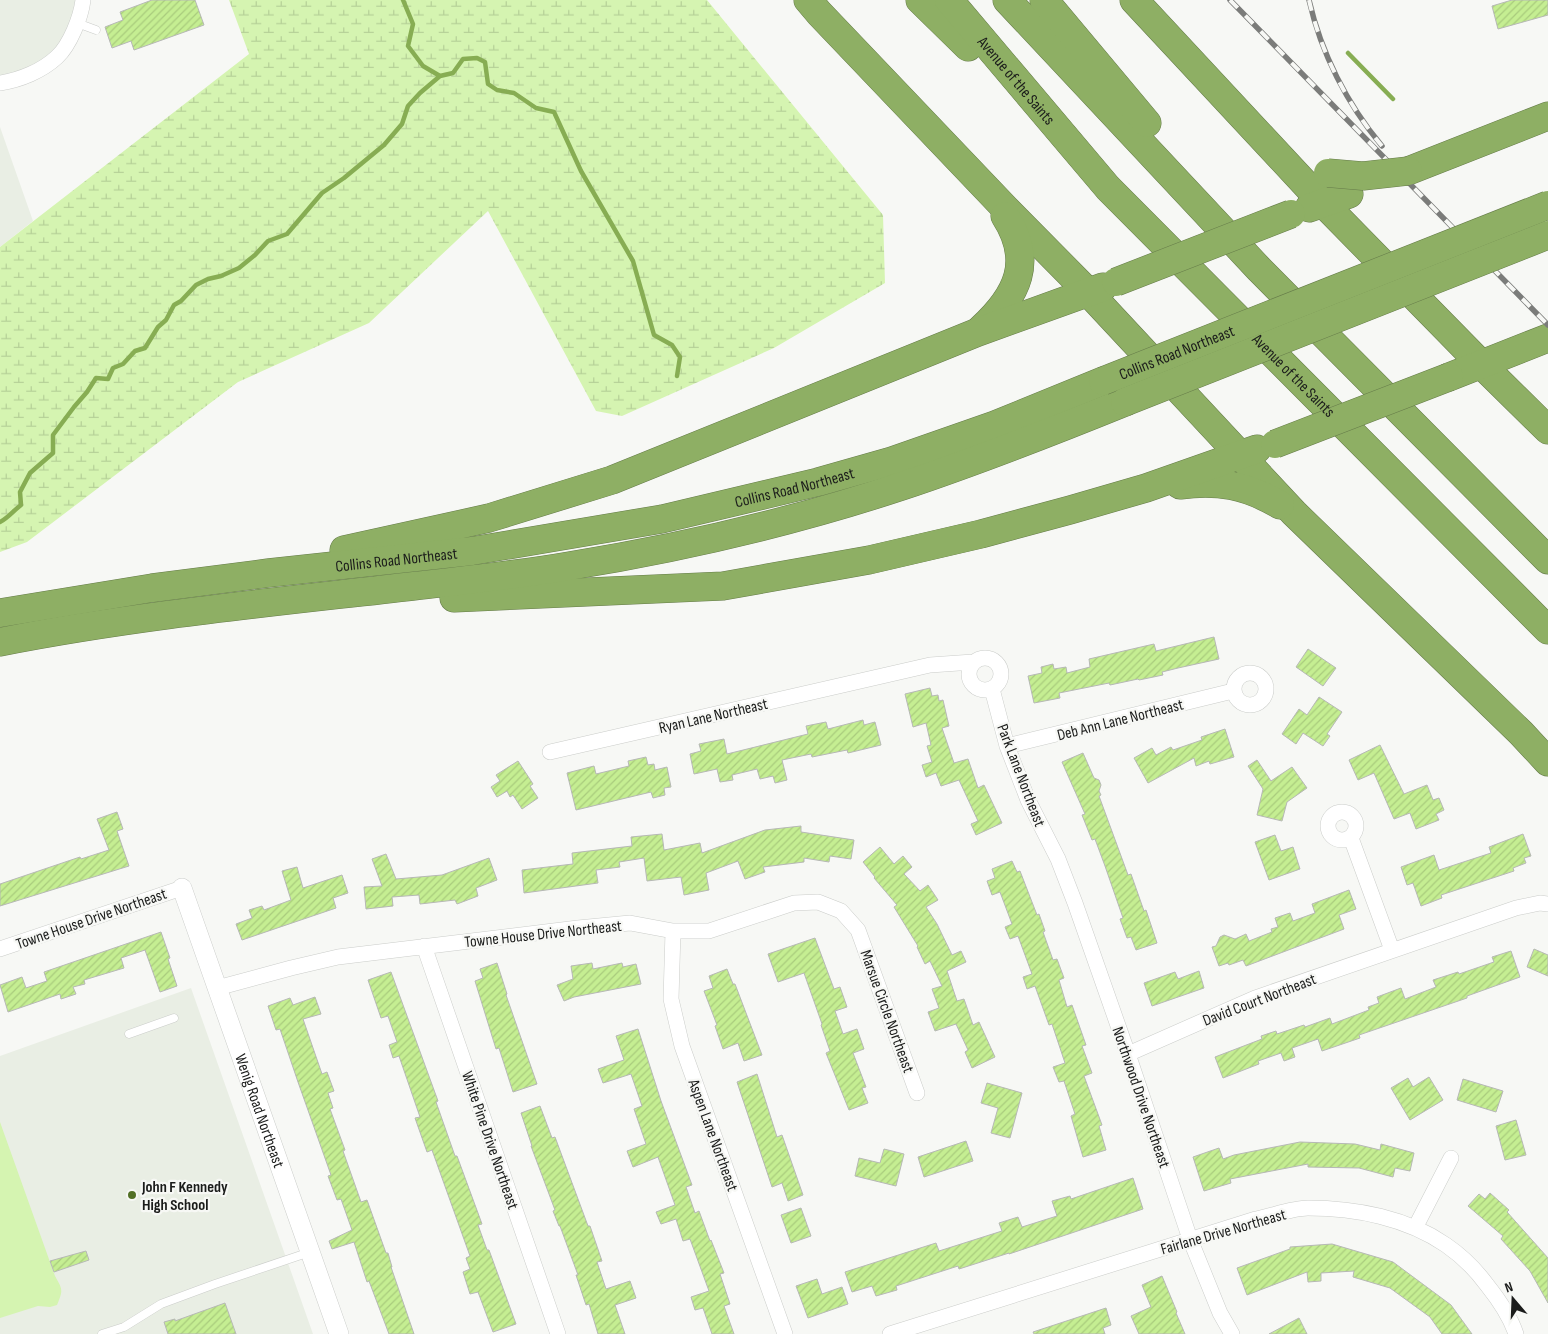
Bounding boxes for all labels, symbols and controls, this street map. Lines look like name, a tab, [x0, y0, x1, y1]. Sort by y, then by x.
street label: Avenue of the Saints	[972, 32, 1058, 129]
street label: Collins Road Northeast	[1117, 322, 1238, 385]
street label: Avenue of the Saints	[1247, 330, 1339, 422]
street label: Collins Road Northeast	[733, 464, 857, 512]
street label: Collins Road Northeast	[334, 545, 458, 577]
street label: Ryan Lane Northeast	[657, 695, 770, 738]
street label: Deb Ann Lane Northeast	[1055, 696, 1186, 745]
street label: Park Lane Northeast	[992, 722, 1049, 830]
street label: Towne House Drive Northeast	[14, 885, 169, 954]
street label: Towne House Drive Northeast	[464, 917, 623, 952]
street label: Marsue Circle Northeast	[856, 947, 918, 1076]
street label: David Court Northeast	[1200, 970, 1319, 1031]
street label: Northwood Drive Northeast	[1108, 1025, 1174, 1171]
street label: Wenig Road Northeast	[230, 1052, 288, 1171]
street label: White Pine Drive Northeast	[457, 1069, 522, 1212]
street label: Aspen Lane Northeast	[683, 1076, 742, 1194]
place label: John F Kennedy High School	[141, 1178, 228, 1215]
marker: John F Kennedy High School	[126, 1189, 138, 1201]
street label: Fairlane Drive Northeast	[1159, 1205, 1288, 1259]
north arrow	[1488, 1274, 1538, 1324]
text: N	[1503, 1278, 1515, 1296]

